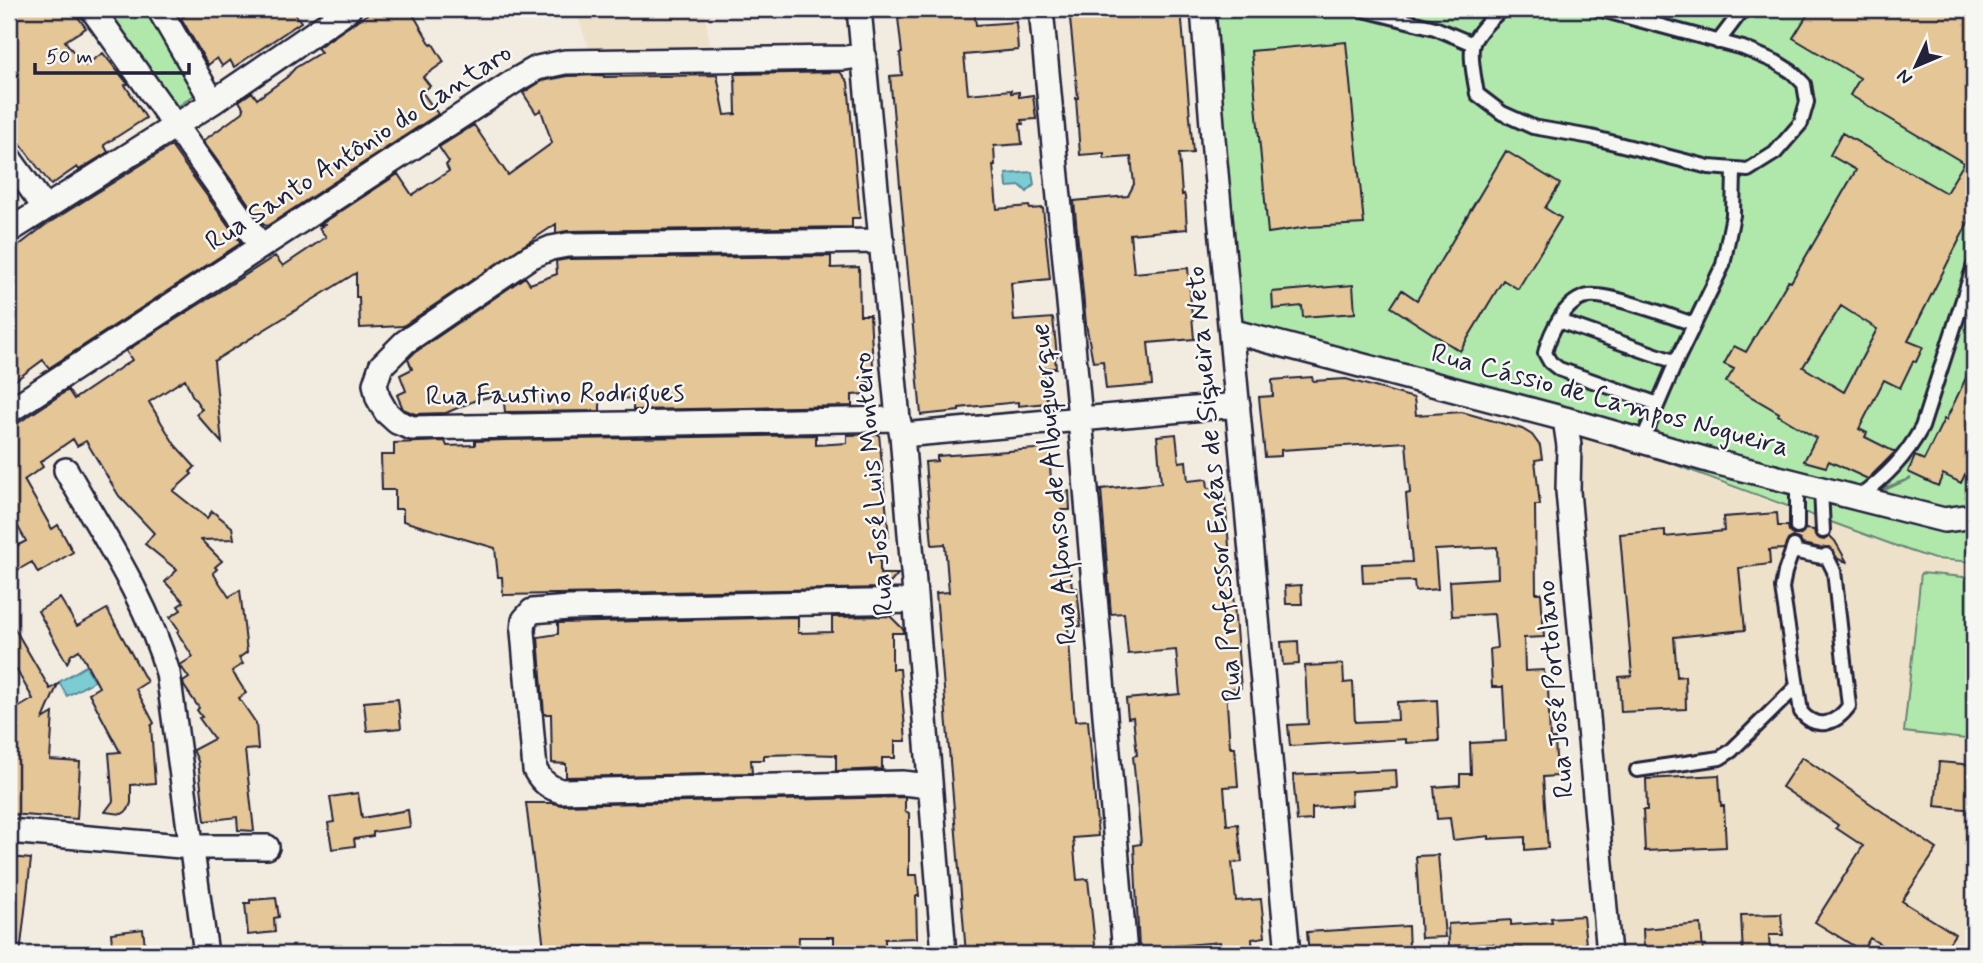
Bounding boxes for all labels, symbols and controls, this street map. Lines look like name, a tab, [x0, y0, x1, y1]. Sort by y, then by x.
scale bar	[35, 32, 189, 76]
north arrow	[1882, 32, 1952, 102]
street label: Rua Santo Antônio do Cantaro	[199, 35, 519, 261]
text: 50 m	[46, 43, 93, 71]
text: N	[1891, 64, 1918, 90]
street label: Rua Professor Enéas de Siqueira Neto	[1178, 265, 1252, 703]
street label: Rua Alfonso de Albuquerque	[1022, 321, 1090, 647]
street label: Rua Cássio de Campos Nogueira	[1427, 335, 1793, 467]
street label: Rua José Luis Monteiro	[844, 350, 904, 618]
street label: Rua Faustino Rodrigues	[425, 374, 685, 419]
street label: Rua José Portolano	[1528, 578, 1584, 800]

